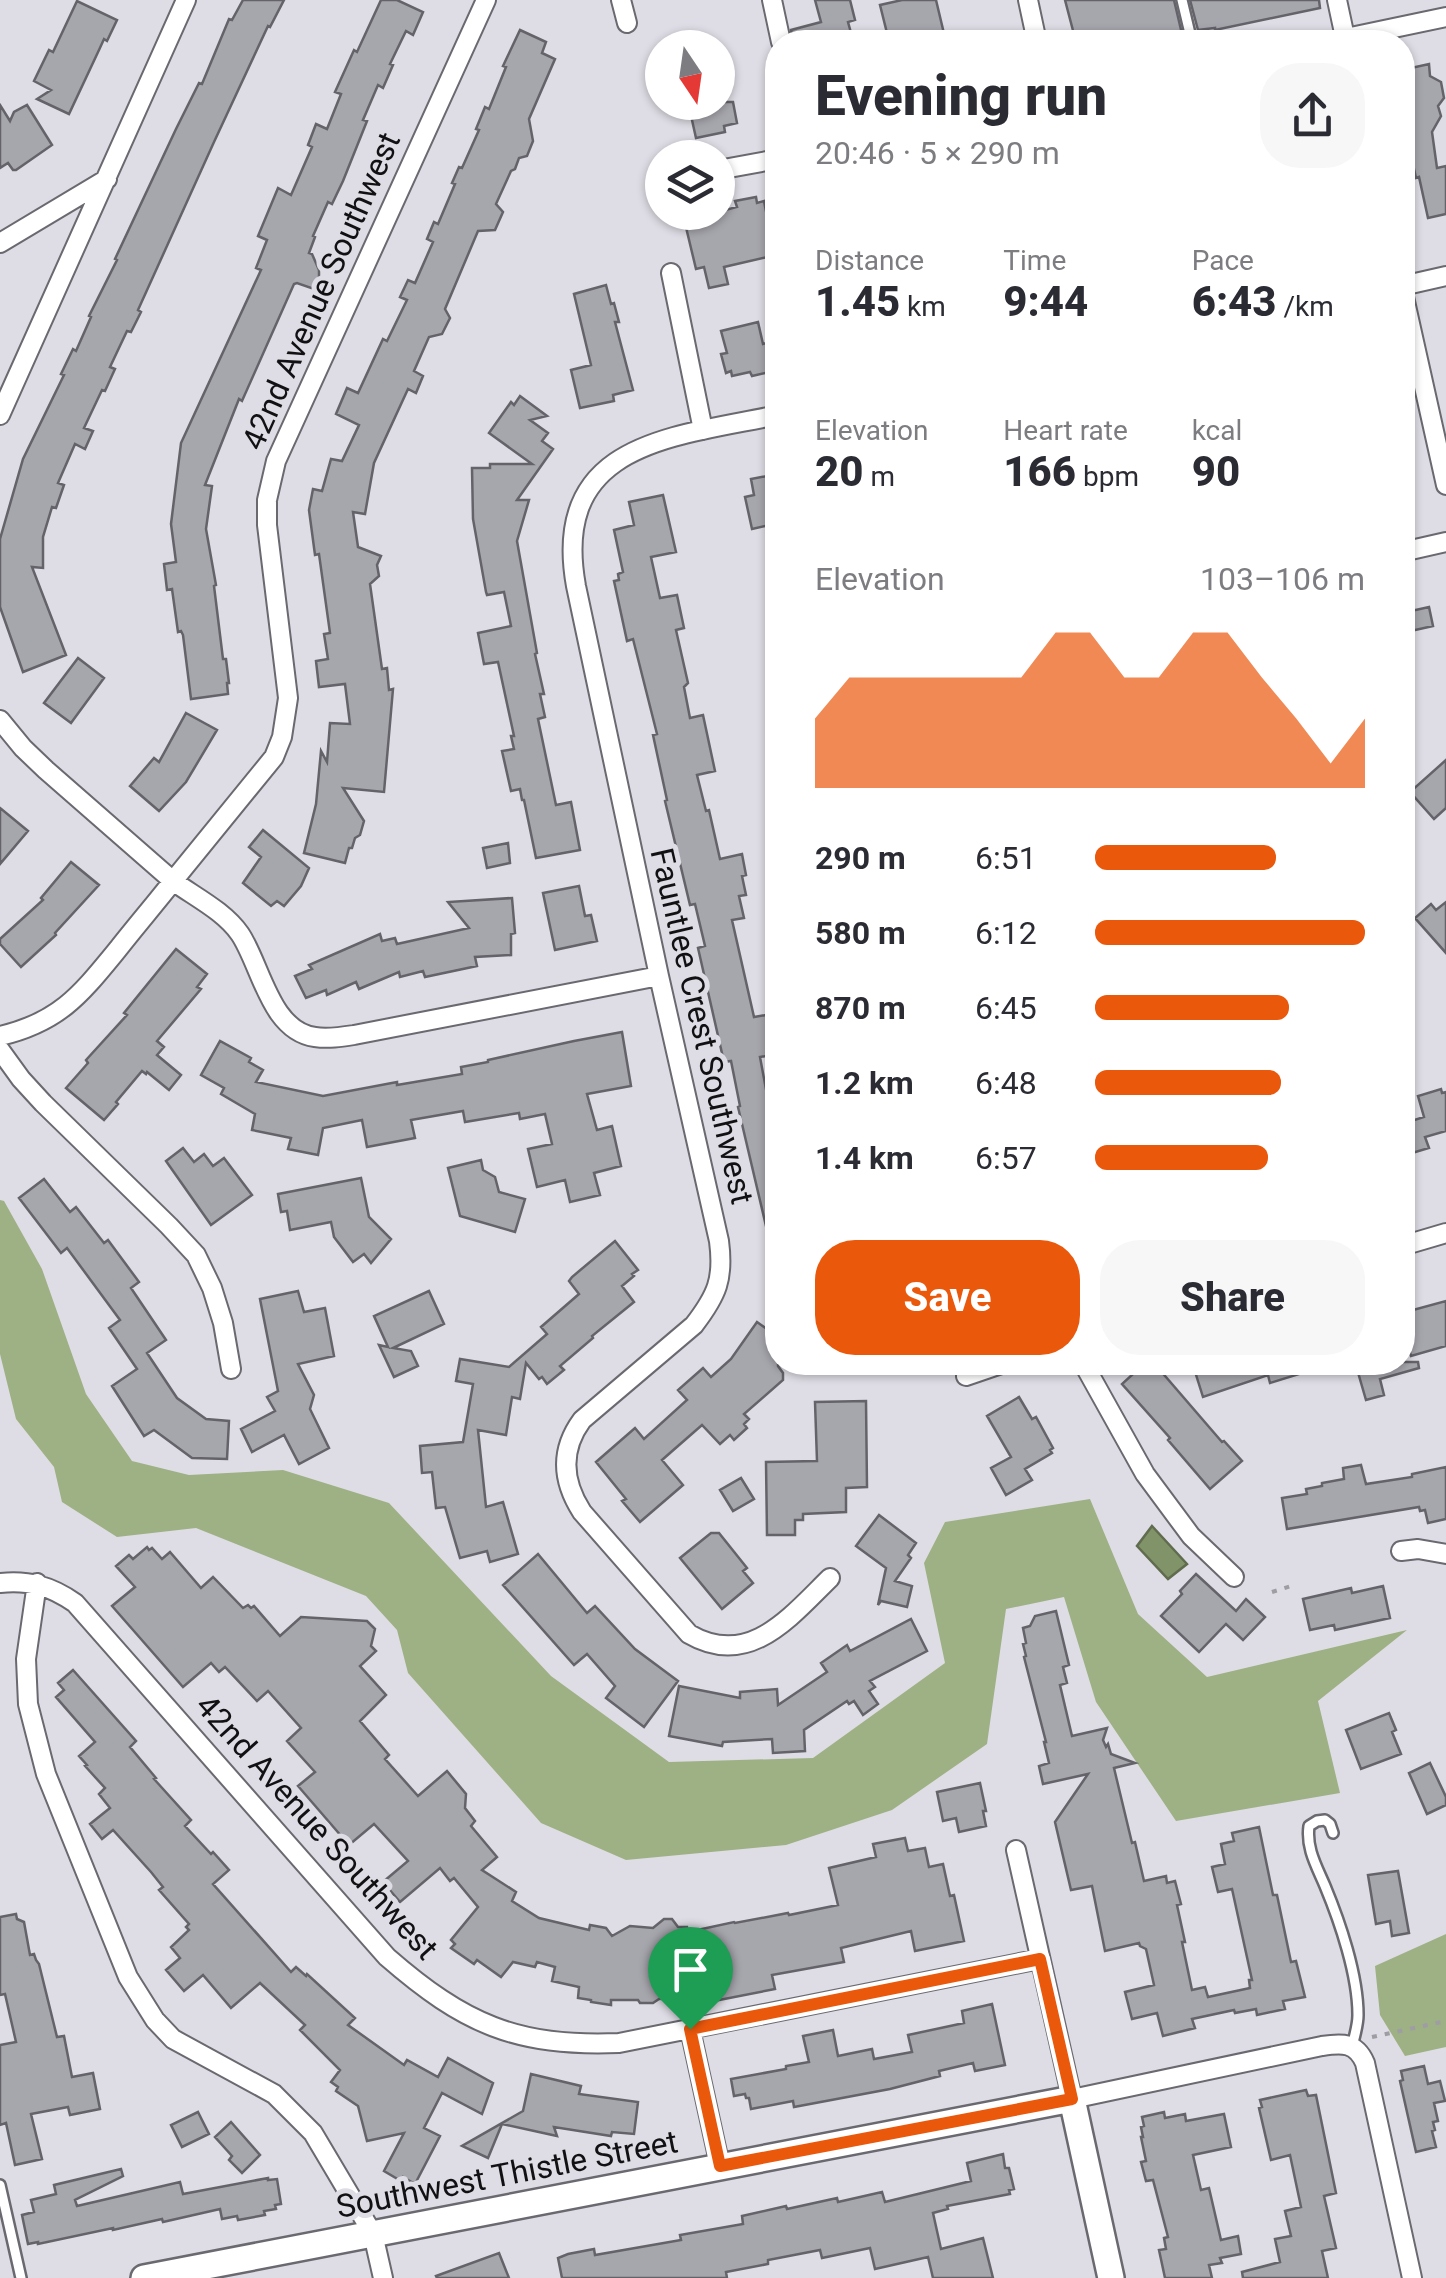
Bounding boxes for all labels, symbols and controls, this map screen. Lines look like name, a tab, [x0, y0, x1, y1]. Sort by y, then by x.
north arrow	[645, 30, 735, 120]
map controls	[645, 30, 735, 230]
button: share	[1260, 63, 1365, 168]
text: Evening run	[815, 64, 1107, 128]
street label: 42nd Avenue Southwest	[234, 127, 408, 455]
text: 20:46 · 5 × 290 m	[815, 134, 1060, 172]
button: layers	[645, 140, 735, 230]
text: Distance	[815, 244, 924, 277]
text: Time	[1003, 244, 1066, 277]
text: Pace	[1192, 244, 1254, 277]
text: 1.45	[815, 277, 900, 326]
text: 9:44	[1003, 277, 1088, 326]
text: 6:43	[1192, 277, 1277, 326]
text: km	[900, 290, 946, 323]
text: /km	[1277, 290, 1334, 323]
text: Elevation	[815, 414, 928, 447]
text: Heart rate	[1003, 414, 1128, 447]
text: kcal	[1192, 414, 1242, 447]
text: 20	[815, 447, 863, 496]
text: 166	[1003, 447, 1076, 496]
text: 90	[1192, 447, 1240, 496]
text: m	[863, 460, 895, 493]
text: bpm	[1076, 460, 1139, 493]
text: Elevation	[815, 560, 945, 598]
text: 103–106 m	[1200, 560, 1365, 598]
text: 290 m	[815, 839, 906, 877]
text: 6:51	[975, 839, 1037, 877]
street label: Fauntlee Crest Southwest	[643, 844, 761, 1208]
text: 580 m	[815, 914, 906, 952]
text: 6:12	[975, 914, 1037, 952]
text: 870 m	[815, 989, 906, 1027]
text: 6:45	[975, 989, 1037, 1027]
text: 1.2 km	[815, 1064, 914, 1102]
text: 6:48	[975, 1064, 1037, 1102]
text: 1.4 km	[815, 1139, 914, 1177]
text: 6:57	[975, 1139, 1037, 1177]
button: Save	[815, 1240, 1080, 1355]
button: Share	[1100, 1240, 1365, 1355]
street label: 42nd Avenue Southwest	[188, 1687, 446, 1967]
pin	[648, 1927, 733, 2030]
icon: arrive	[663, 1942, 718, 1997]
street label: Southwest Thistle Street	[333, 2122, 681, 2226]

